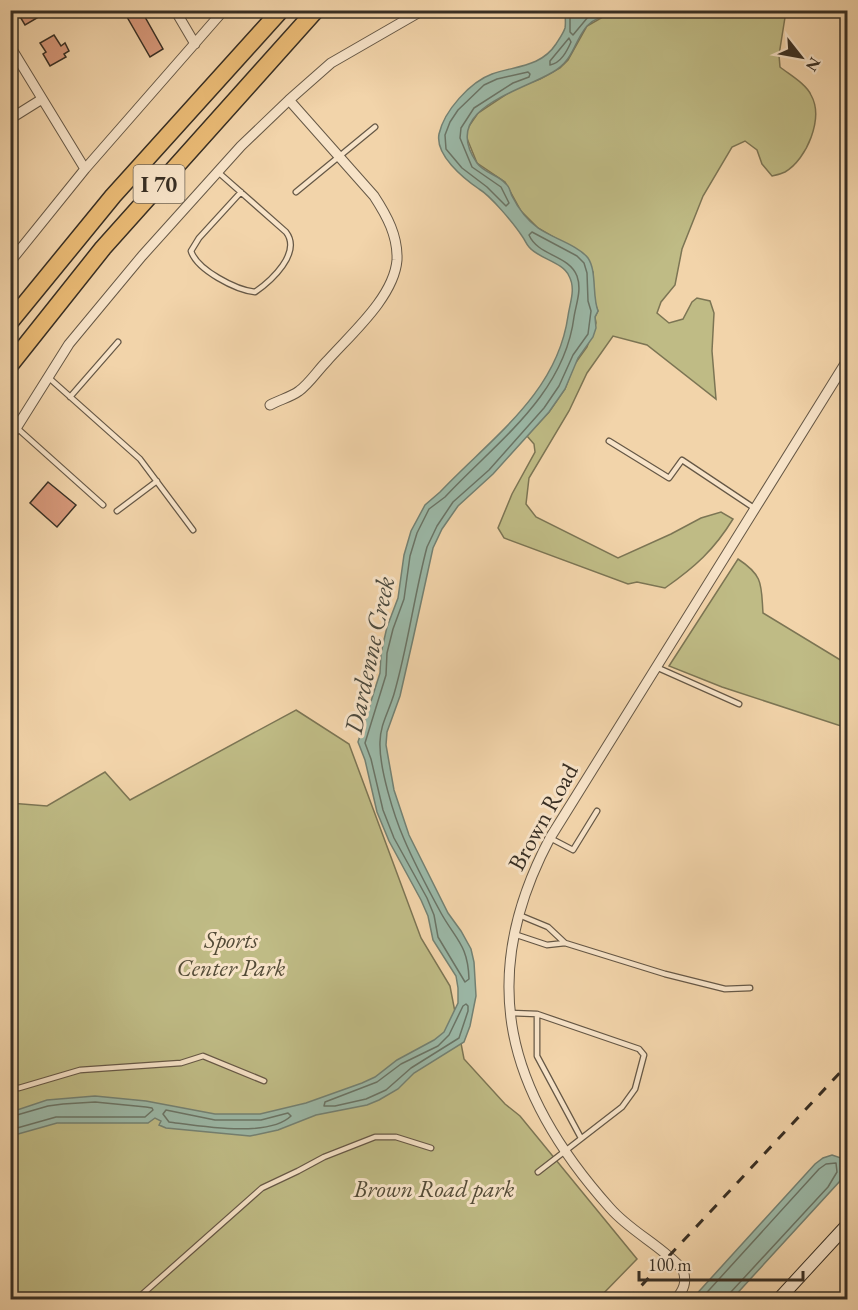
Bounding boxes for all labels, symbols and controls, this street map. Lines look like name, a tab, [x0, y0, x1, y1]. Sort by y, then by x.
north arrow	[771, 27, 831, 87]
text: N	[801, 54, 826, 75]
road number: I 70	[134, 165, 184, 203]
water label: Dardenne Creek	[336, 573, 402, 738]
street label: Brown Road	[500, 757, 585, 876]
park label: Sports Center Park	[177, 924, 286, 983]
park label: Brown Road park	[353, 1173, 514, 1204]
scale bar	[639, 1244, 802, 1282]
text: 100 m	[648, 1253, 692, 1276]

